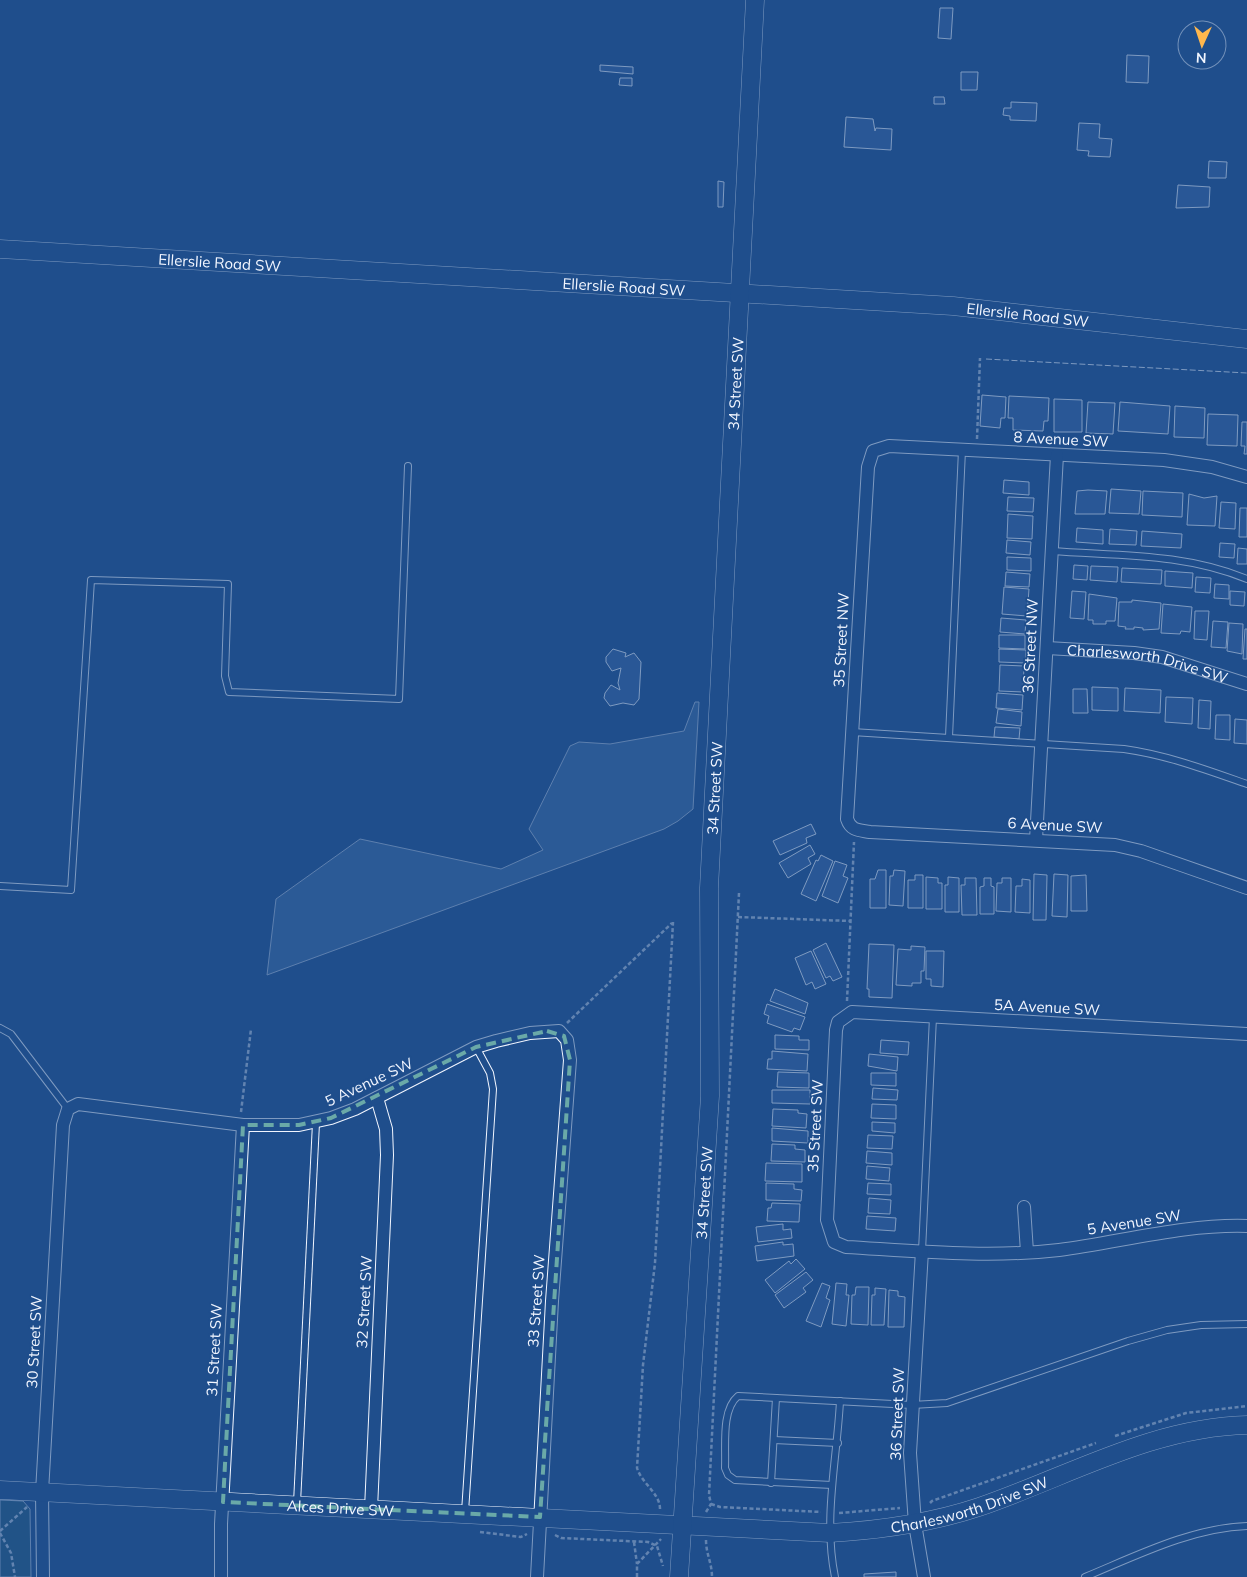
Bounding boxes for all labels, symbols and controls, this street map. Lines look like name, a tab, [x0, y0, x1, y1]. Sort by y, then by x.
north arrow	[1177, 20, 1227, 70]
text: N	[1196, 49, 1207, 67]
street label: Ellerslie Road SW	[158, 249, 282, 275]
street label: Ellerslie Road SW	[562, 273, 686, 299]
street label: Ellerslie Road SW	[966, 298, 1090, 331]
street label: 34 Street SW	[723, 336, 747, 431]
street label: 8 Avenue SW	[1013, 427, 1109, 451]
street label: 35 Street NW	[829, 592, 853, 688]
street label: 36 Street NW	[1018, 598, 1042, 694]
street label: Charlesworth Drive SW	[1066, 640, 1231, 687]
street label: 34 Street SW	[702, 741, 726, 835]
street label: 6 Avenue SW	[1007, 813, 1103, 837]
street label: 5A Avenue SW	[994, 995, 1101, 1019]
street label: 5 Avenue SW	[322, 1053, 416, 1111]
street label: 35 Street SW	[803, 1079, 827, 1173]
street label: 34 Street SW	[691, 1145, 716, 1240]
street label: 5 Avenue SW	[1086, 1205, 1183, 1239]
street label: 33 Street SW	[523, 1254, 549, 1348]
street label: 32 Street SW	[352, 1255, 376, 1349]
street label: 30 Street SW	[22, 1295, 46, 1389]
street label: 31 Street SW	[202, 1303, 226, 1397]
street label: 36 Street SW	[886, 1367, 908, 1461]
street label: Charlesworth Drive SW	[889, 1472, 1051, 1537]
street label: Alces Drive SW	[286, 1495, 395, 1520]

